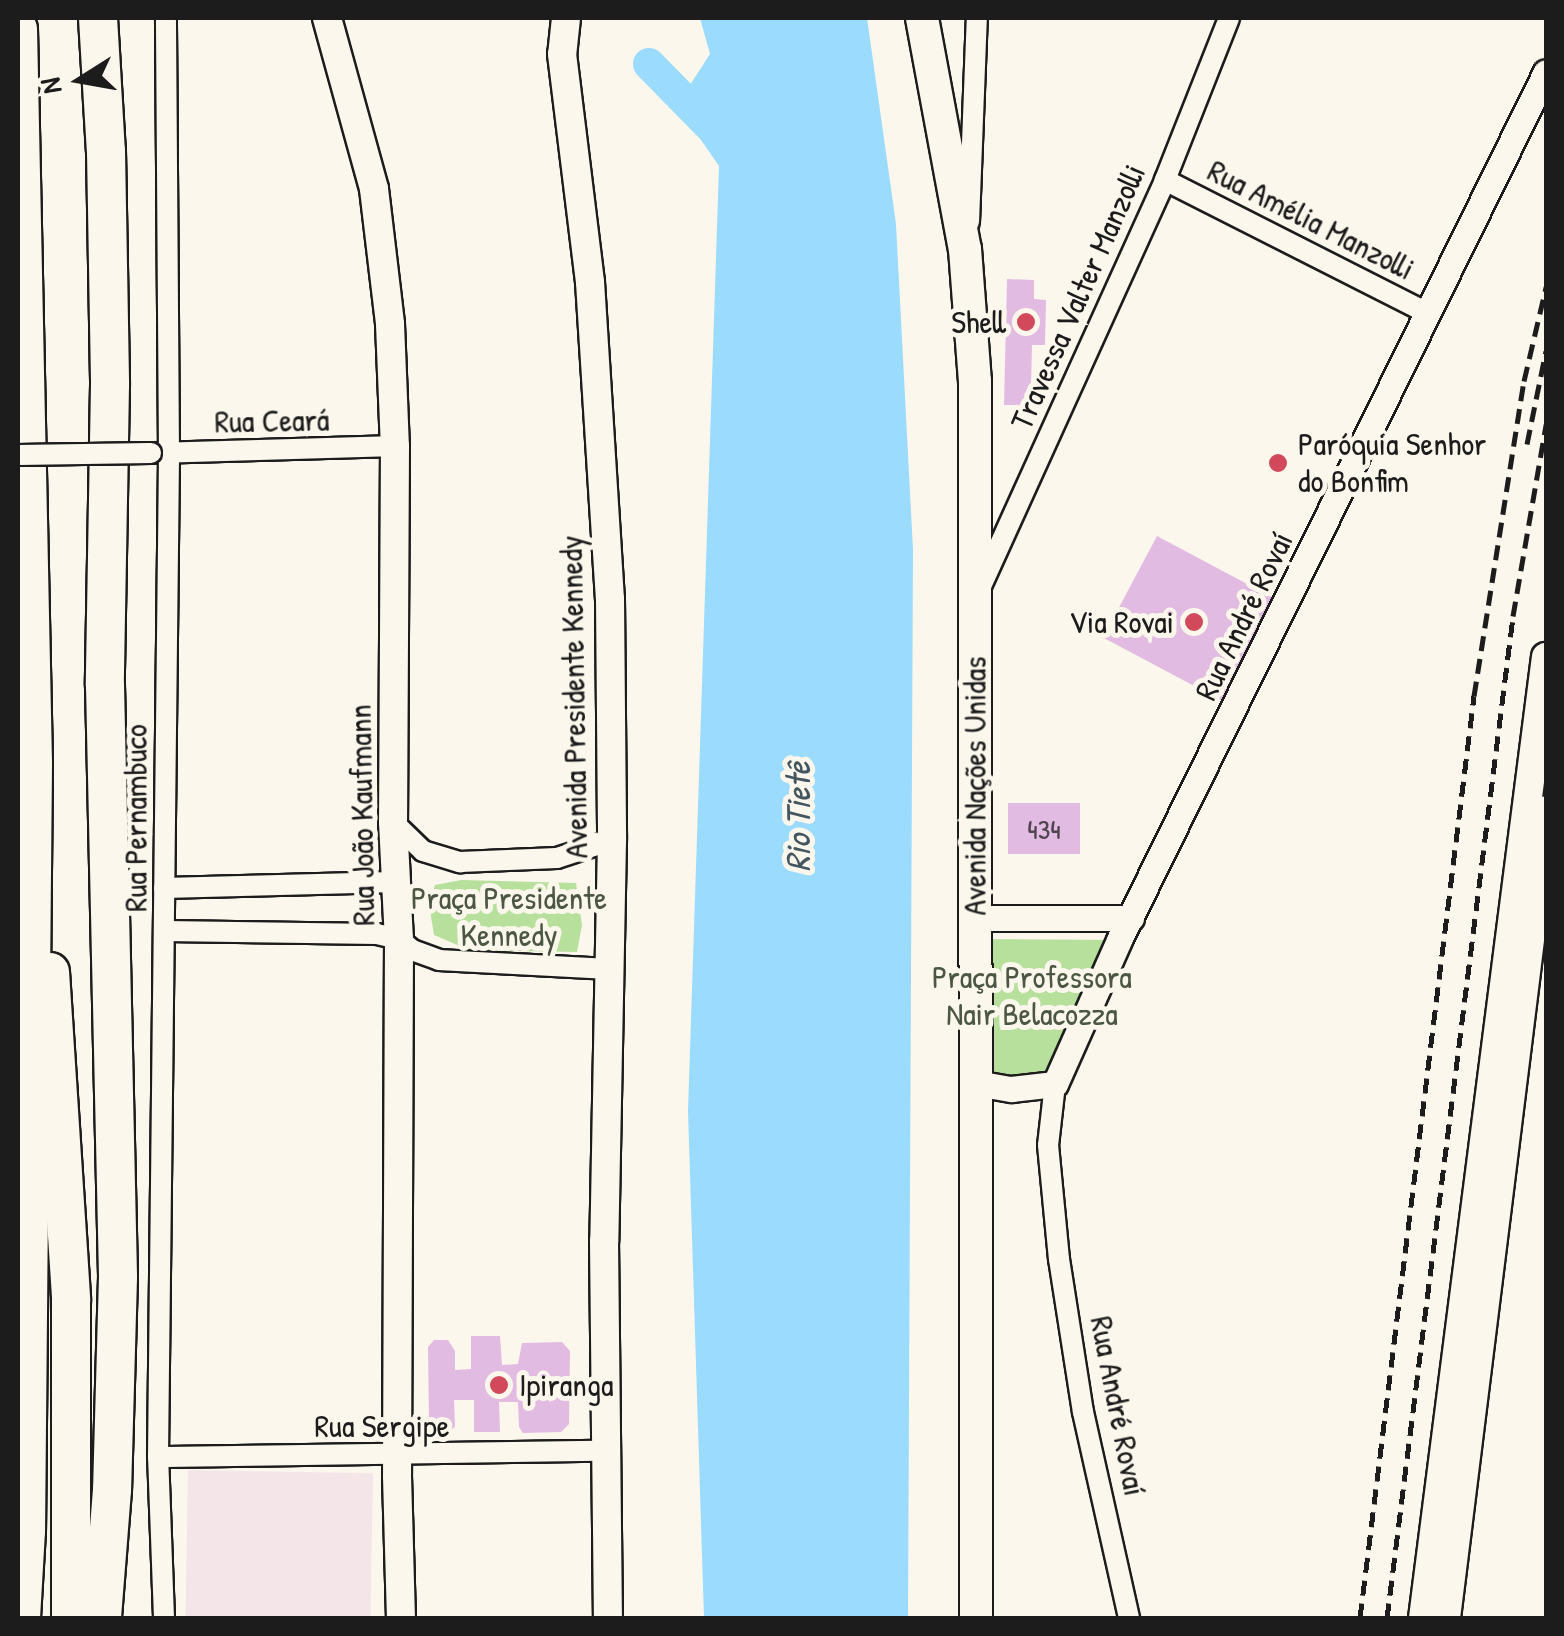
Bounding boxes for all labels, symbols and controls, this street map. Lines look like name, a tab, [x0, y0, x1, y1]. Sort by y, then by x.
north arrow	[30, 30, 130, 130]
text: N	[30, 75, 71, 97]
street label: Rua Amélia Manzolli	[1201, 151, 1421, 289]
street label: Travessa Valter Manzolli	[1002, 159, 1154, 435]
place label: Shell	[951, 303, 1006, 341]
marker: Shell	[1015, 311, 1037, 333]
street label: Rua Ceará	[214, 401, 330, 441]
place label: Paróquia Senhor do Bonfim	[1298, 426, 1486, 501]
marker: Paróquia Senhor do Bonfim	[1267, 452, 1289, 474]
street label: Rua André Rovaí	[1187, 526, 1301, 706]
street label: Avenida Presidente Kennedy	[552, 535, 596, 859]
place label: Via Rovai	[1069, 603, 1174, 641]
marker: Via Rovai	[1183, 611, 1205, 633]
street label: Avenida Nações Unidas	[956, 656, 994, 916]
street label: Rua João Kaufmann	[341, 704, 383, 926]
street label: Rua Pernambuco	[117, 724, 155, 912]
water label: Rio Tietê	[777, 762, 819, 872]
house number: 434	[1027, 812, 1061, 846]
park label: Praça Presidente Kennedy	[411, 880, 607, 955]
park label: Praça Professora Nair Belacozza	[932, 959, 1132, 1034]
street label: Rua André Rovaí	[1082, 1313, 1154, 1499]
place label: Ipiranga	[519, 1366, 613, 1404]
marker: Ipiranga	[488, 1374, 510, 1396]
street label: Rua Sergipe	[315, 1407, 449, 1445]

